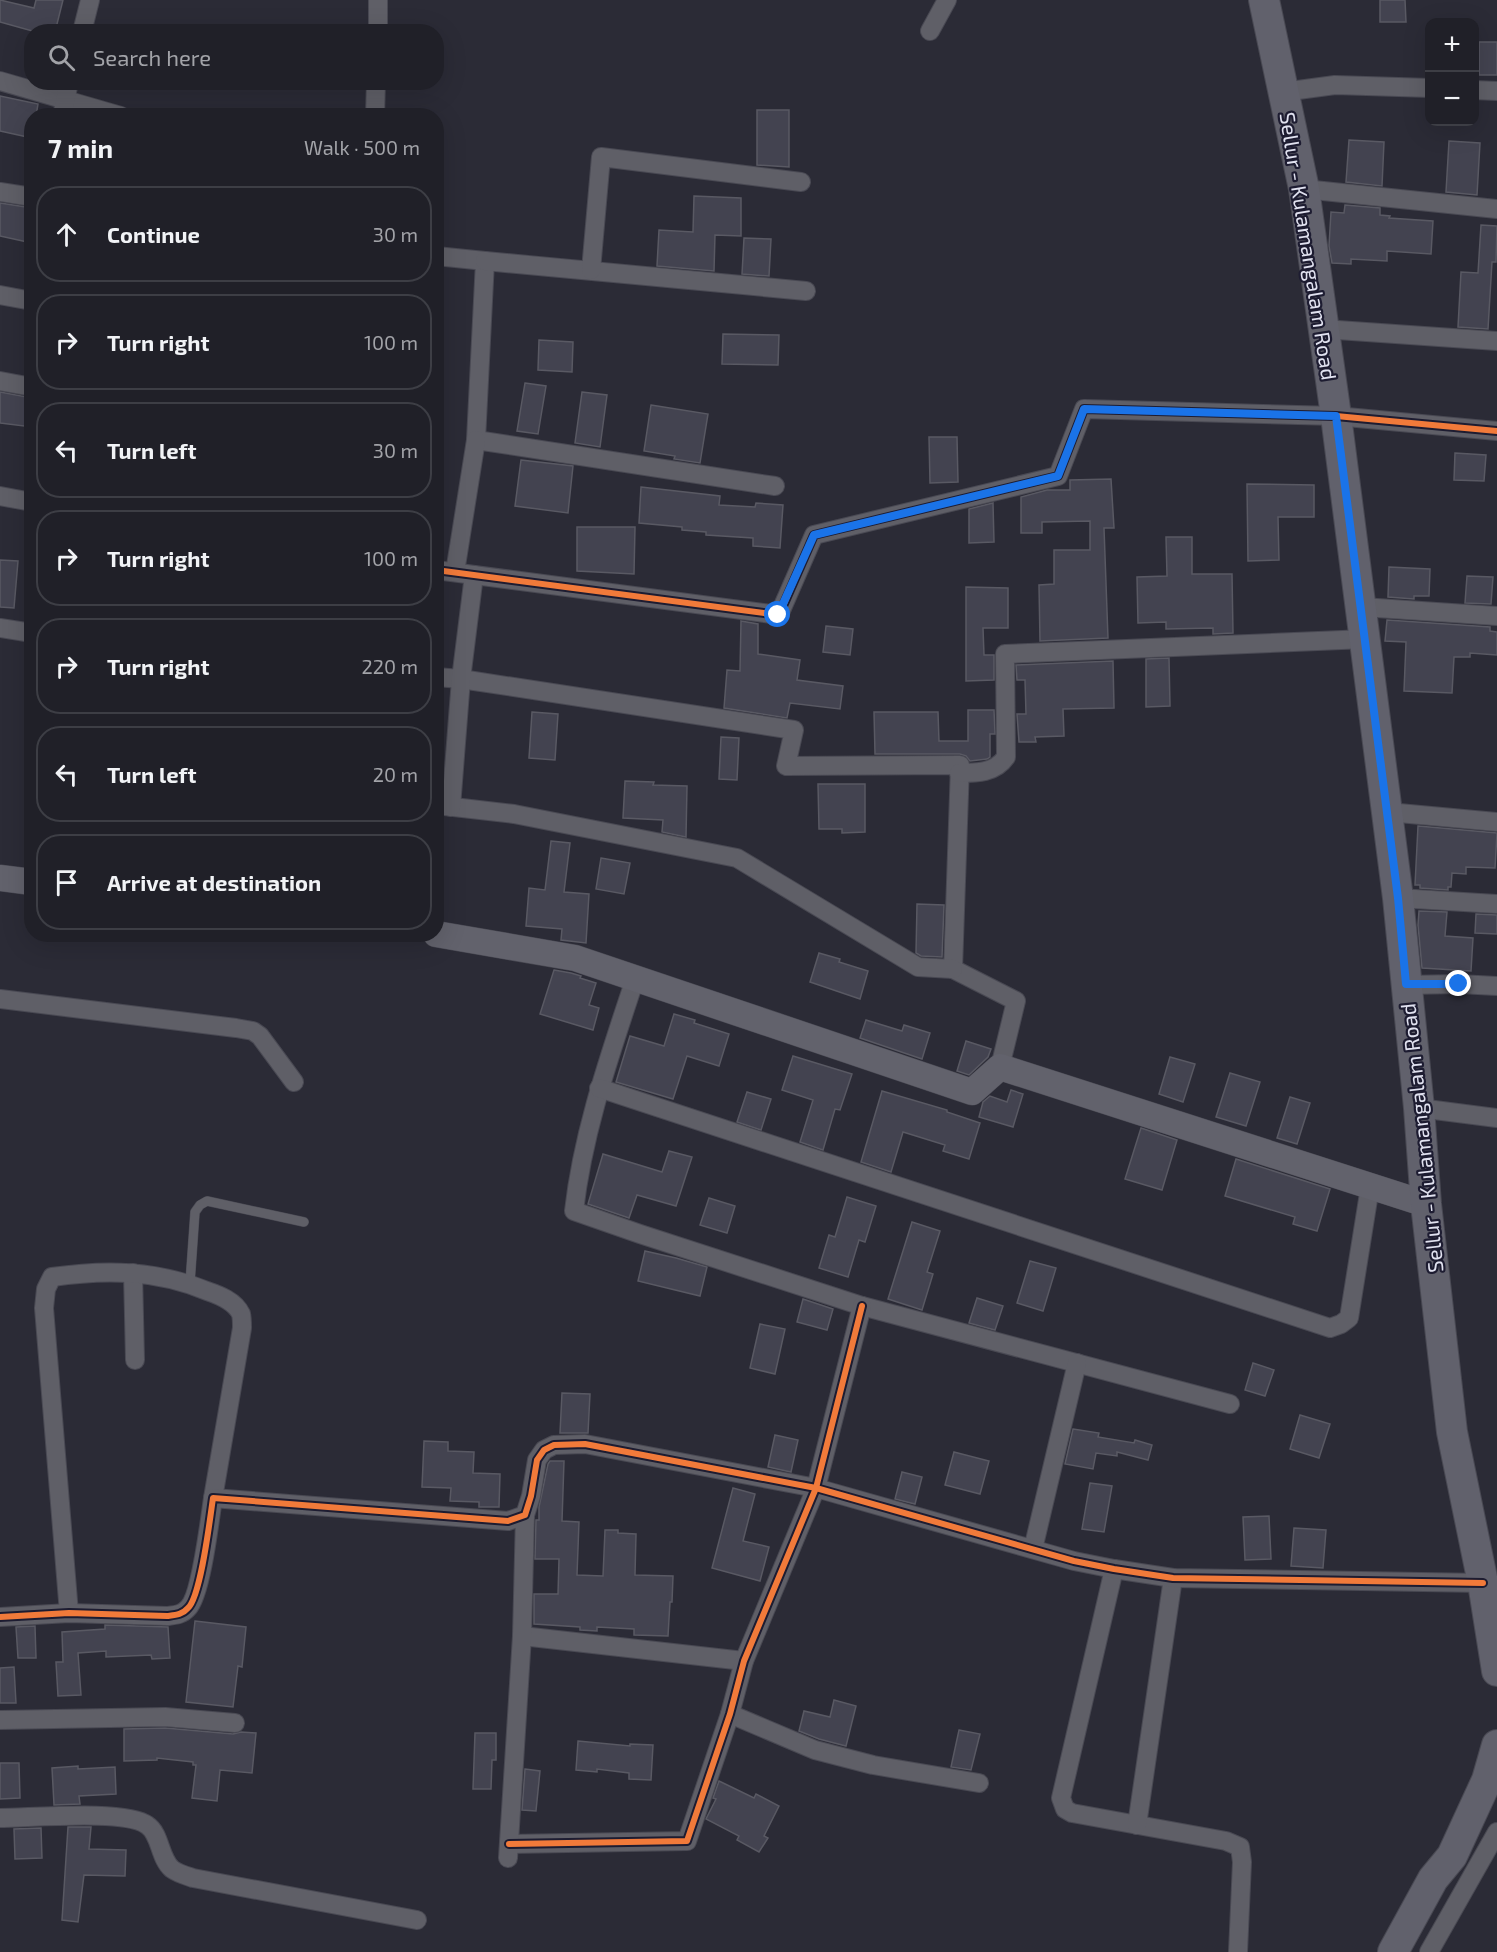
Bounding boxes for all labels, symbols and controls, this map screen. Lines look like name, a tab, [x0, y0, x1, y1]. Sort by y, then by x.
map controls	[1425, 18, 1479, 126]
button: +	[1425, 18, 1479, 72]
search box	[24, 24, 444, 90]
icon: search	[45, 41, 78, 74]
text: Search here	[93, 44, 211, 70]
button: −	[1425, 72, 1479, 126]
street label: Sellur - Kulamangalam Road	[1275, 110, 1343, 382]
text: 7 min	[48, 132, 113, 163]
text: Walk · 500 m	[304, 135, 420, 159]
icon: ahead	[50, 218, 83, 251]
text: Continue	[107, 221, 200, 247]
text: 30 m	[373, 222, 418, 246]
icon: right	[50, 326, 83, 359]
text: Turn right	[107, 329, 209, 355]
text: 100 m	[364, 330, 418, 354]
icon: left	[50, 434, 83, 467]
text: Turn left	[107, 437, 196, 463]
text: 30 m	[373, 438, 418, 462]
icon: right	[50, 542, 83, 575]
text: Turn right	[107, 545, 209, 571]
text: 100 m	[364, 546, 418, 570]
route start	[764, 601, 790, 627]
icon: right	[50, 650, 83, 683]
text: Turn right	[107, 653, 209, 679]
text: 220 m	[361, 654, 418, 678]
icon: left	[50, 758, 83, 791]
text: Turn left	[107, 761, 196, 787]
text: 20 m	[373, 762, 418, 786]
icon: arrive	[50, 866, 83, 899]
text: Arrive at destination	[107, 869, 321, 895]
route end	[1445, 970, 1471, 996]
street label: Sellur - Kulamangalam Road	[1394, 1002, 1448, 1274]

